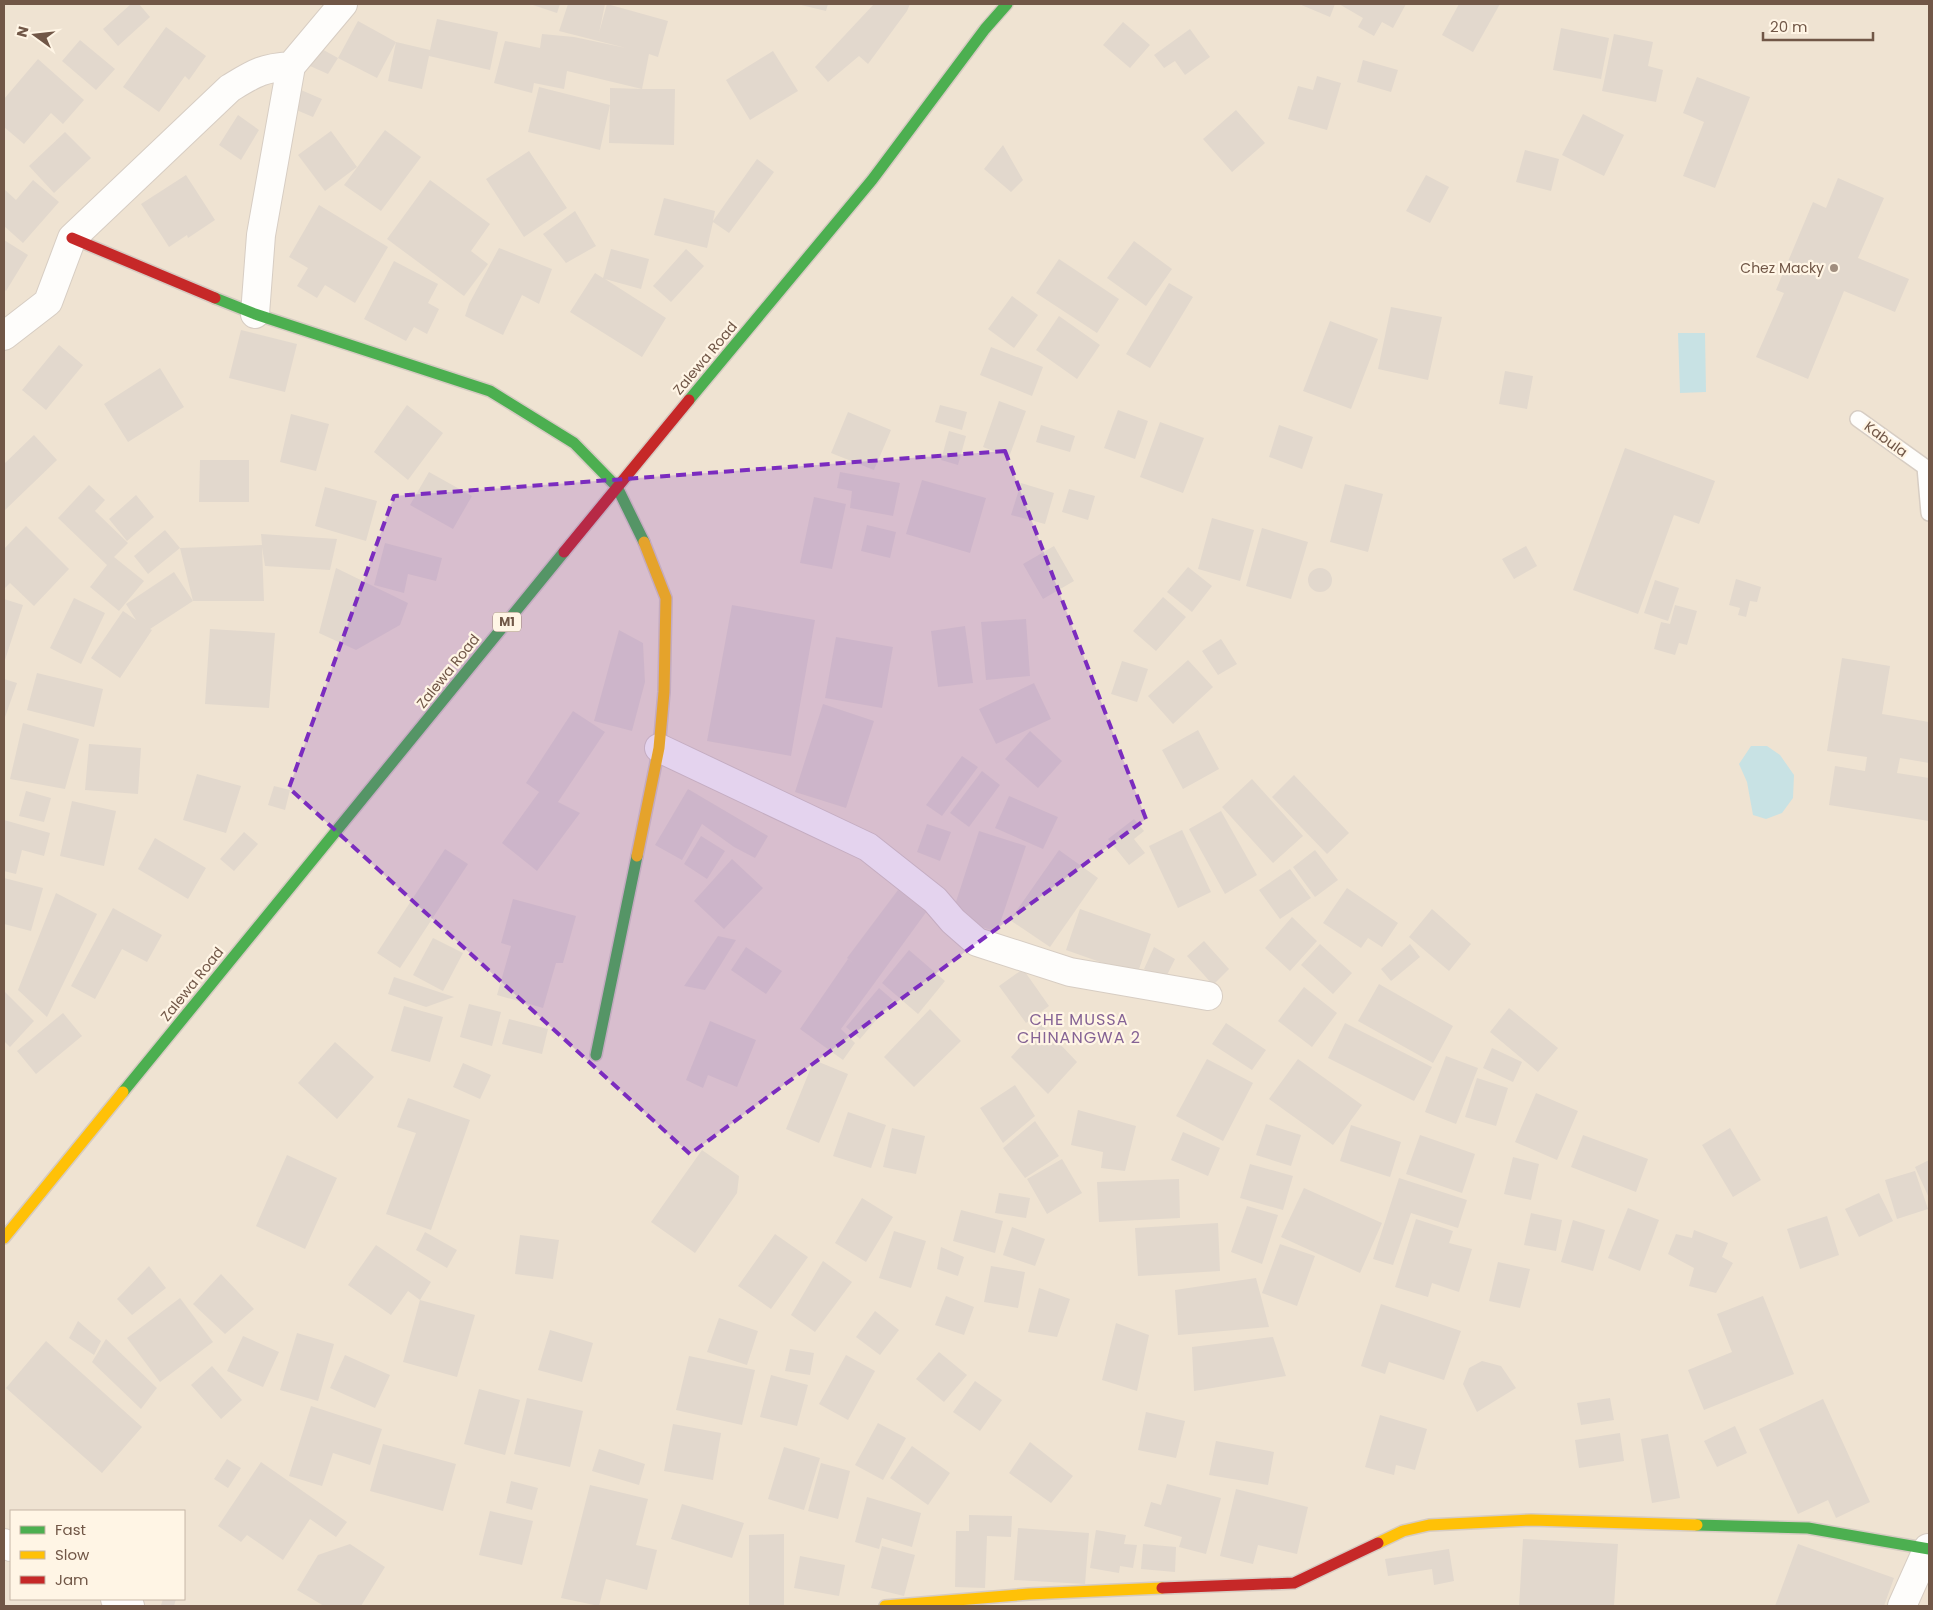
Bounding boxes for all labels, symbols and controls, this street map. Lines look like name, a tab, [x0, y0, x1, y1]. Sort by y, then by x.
north arrow	[10, 10, 60, 60]
scale bar	[1763, 10, 1873, 42]
text: 20 m	[1770, 16, 1808, 37]
text: N	[11, 24, 33, 39]
place label: Chez Macky	[1740, 258, 1824, 278]
marker: Chez Macky	[1828, 262, 1840, 274]
street label: Zalewa Road	[668, 317, 742, 399]
street label: Kabula	[1860, 416, 1912, 462]
road number: M1	[493, 612, 521, 632]
street label: Zalewa Road	[412, 630, 484, 712]
street label: Zalewa Road	[156, 943, 228, 1025]
district label: CHE MUSSA CHINANGWA 2	[1017, 1008, 1141, 1049]
legend	[10, 1510, 185, 1600]
text: Fast	[55, 1519, 86, 1540]
text: Slow	[55, 1544, 90, 1565]
text: Jam	[55, 1569, 89, 1590]

